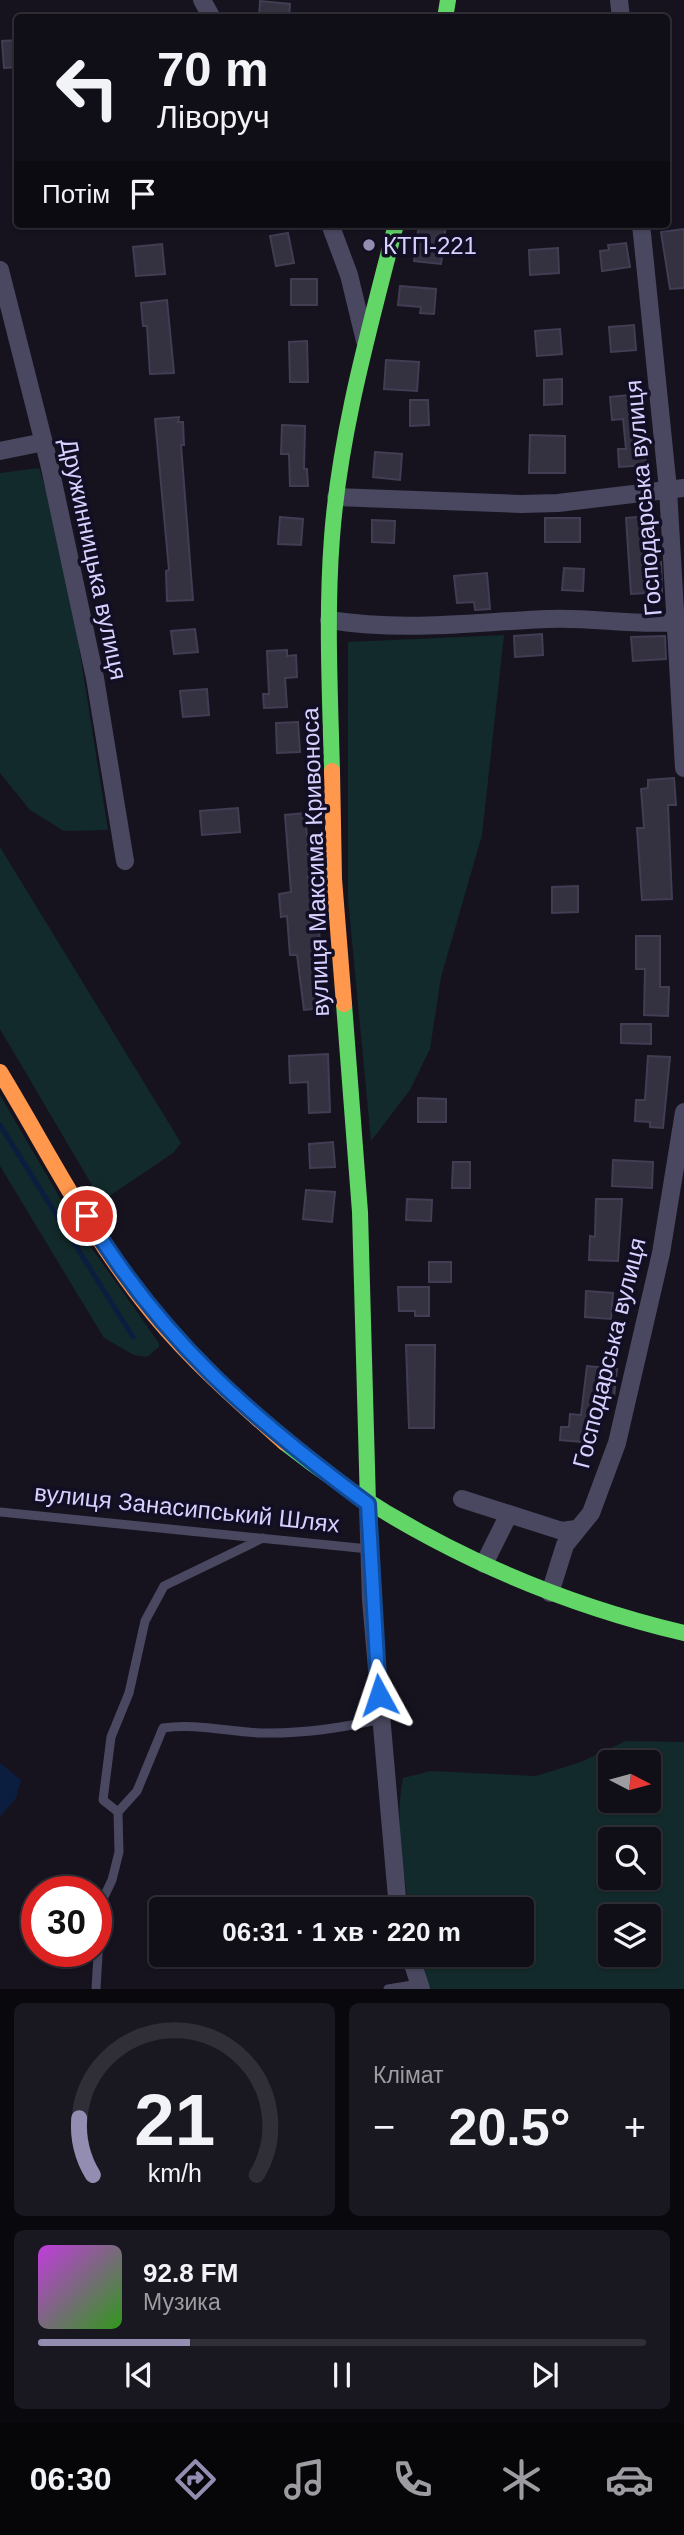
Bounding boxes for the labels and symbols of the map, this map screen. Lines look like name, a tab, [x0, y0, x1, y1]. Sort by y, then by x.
place label: КТП-221	[383, 232, 477, 259]
marker: КТП-221	[361, 237, 377, 253]
street label: Господарська вулиця	[619, 379, 667, 617]
street label: Дружинницька вулиця	[55, 436, 133, 682]
street label: вулиця Максима Кривоноса	[296, 706, 334, 1017]
pin	[57, 1186, 117, 1246]
street label: Господарська вулиця	[567, 1235, 651, 1471]
street label: вулиця Занасипський Шлях	[33, 1479, 341, 1537]
position arrow	[342, 1658, 416, 1732]
north arrow	[598, 1750, 662, 1813]
speed limit sign: 30	[21, 1876, 112, 1967]

